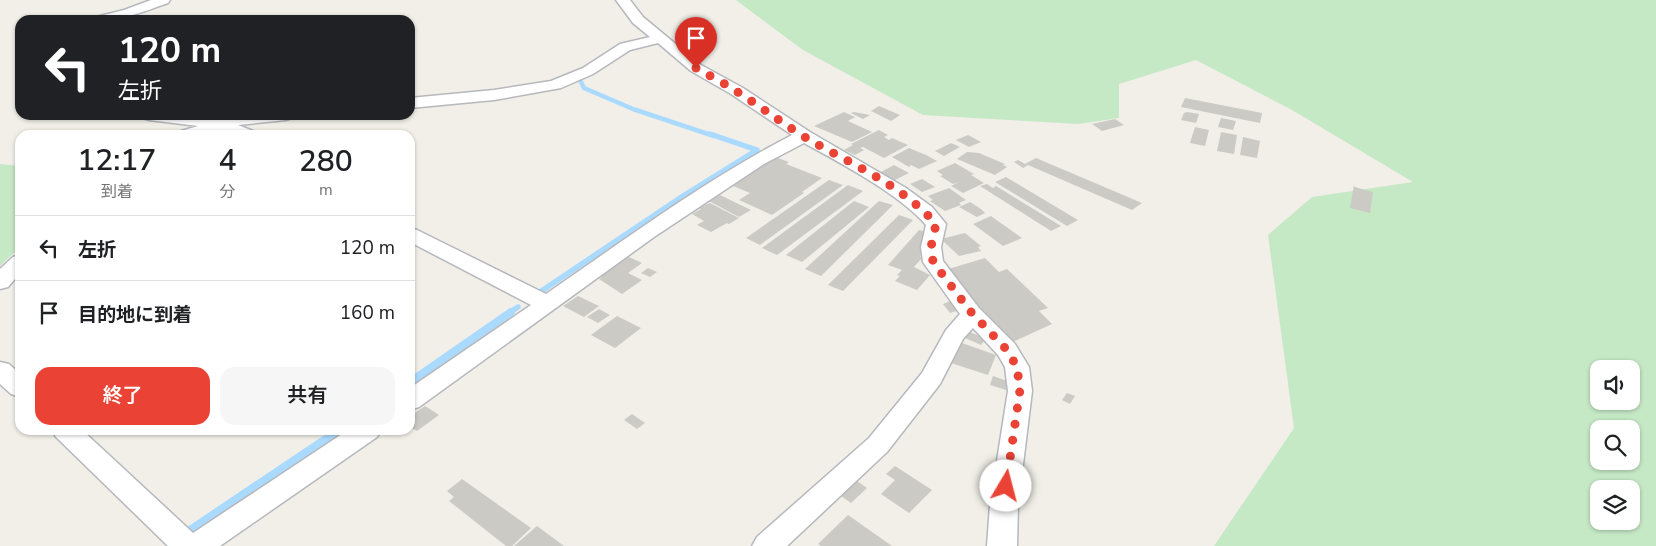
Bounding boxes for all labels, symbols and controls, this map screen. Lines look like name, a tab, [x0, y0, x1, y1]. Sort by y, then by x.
pin	[675, 17, 717, 68]
icon: arrive	[682, 24, 710, 52]
text: 120 m	[118, 27, 221, 74]
icon: left	[35, 35, 100, 100]
text: 左折	[118, 76, 162, 106]
text: 12:17	[77, 140, 156, 181]
text: 4	[219, 140, 237, 181]
text: 280	[299, 141, 353, 182]
text: m	[319, 179, 333, 201]
text: 到着	[101, 181, 133, 203]
text: 分	[220, 181, 236, 203]
icon: left	[35, 234, 63, 262]
text: 120 m	[340, 235, 395, 261]
text: 左折	[78, 237, 116, 263]
icon: arrive	[35, 299, 63, 327]
text: 160 m	[340, 300, 395, 326]
text: 目的地に到着	[78, 302, 192, 328]
map controls	[1590, 360, 1640, 530]
button: sound	[1590, 360, 1640, 410]
button: 終了	[35, 367, 210, 425]
button: 共有	[220, 367, 395, 425]
button: search	[1590, 420, 1640, 470]
position arrow	[979, 459, 1031, 511]
button: layers	[1590, 480, 1640, 530]

